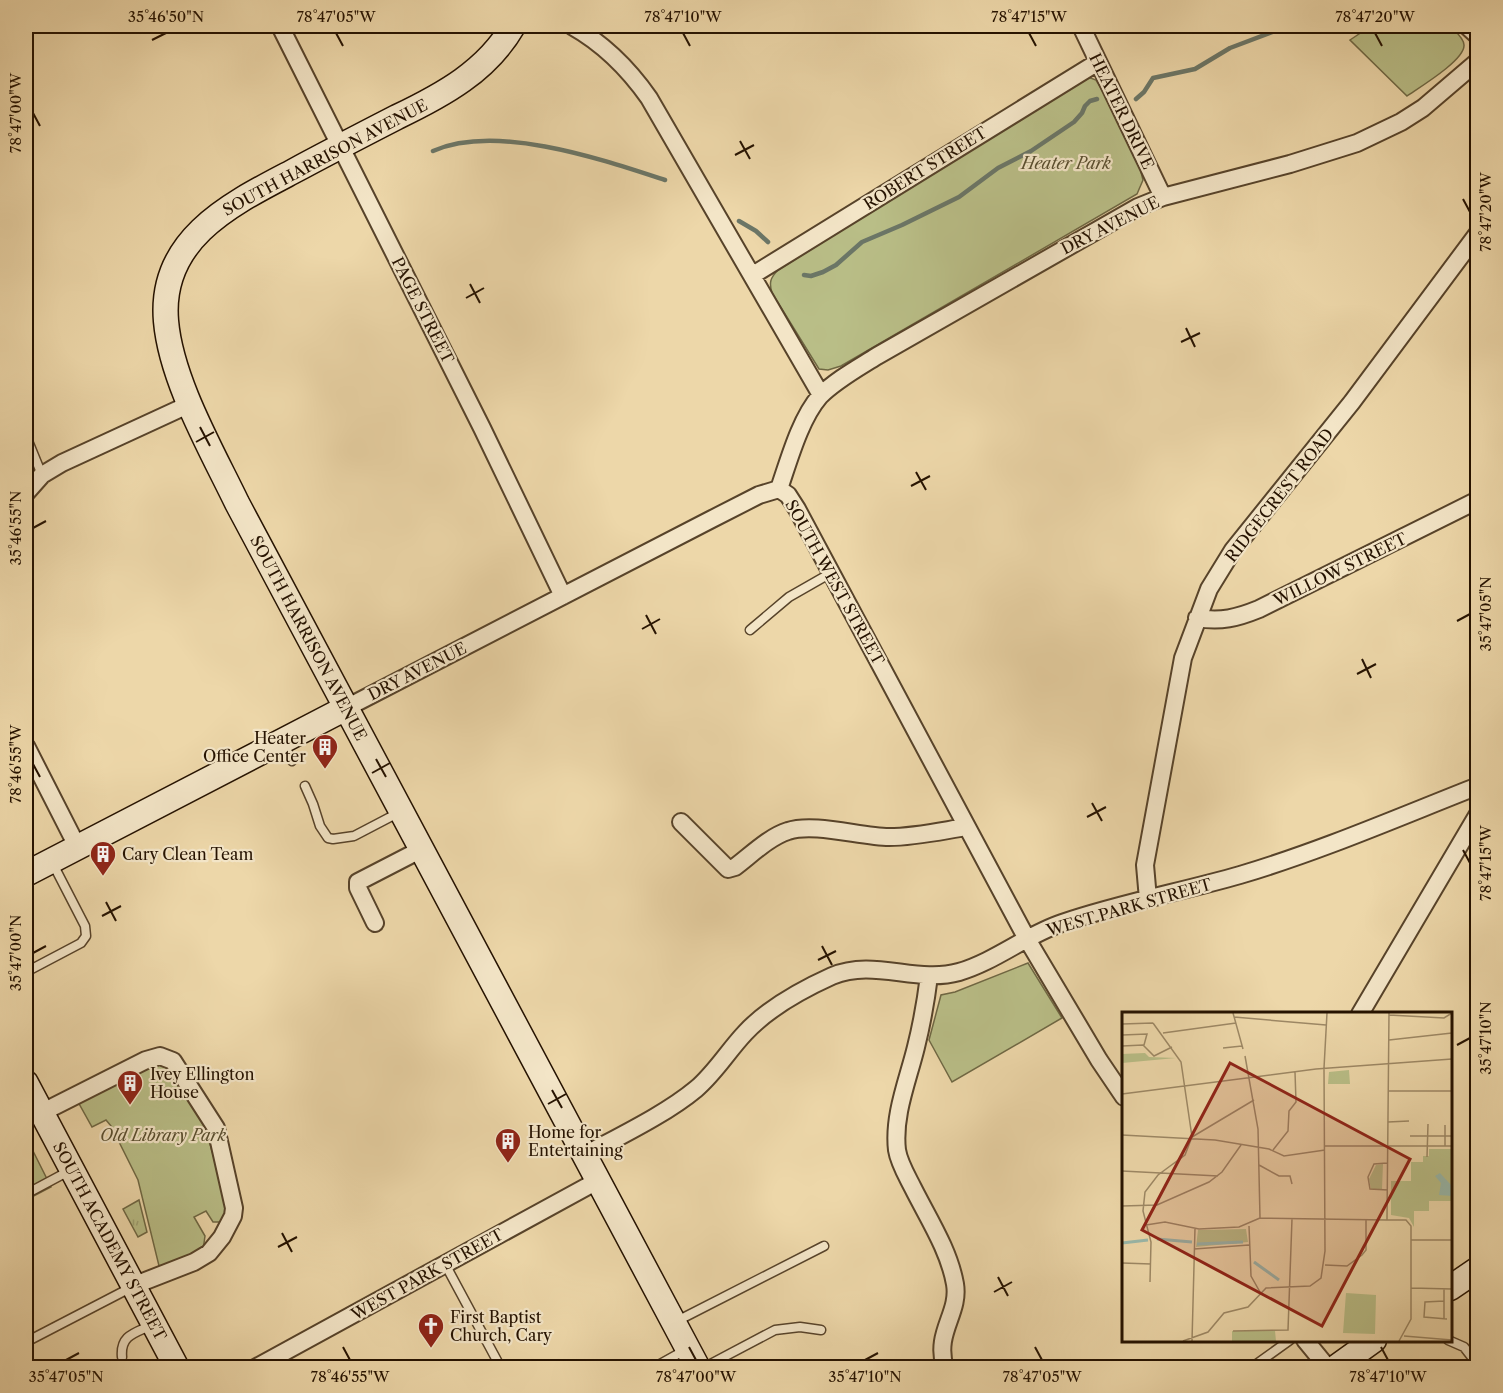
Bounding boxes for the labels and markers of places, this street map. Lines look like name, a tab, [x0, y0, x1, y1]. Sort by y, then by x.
place label: Heater Office Center	[203, 728, 306, 766]
building icon: Heater Office Center	[310, 732, 340, 770]
building icon: Cary Clean Team	[88, 839, 118, 877]
place label: Cary Clean Team	[122, 844, 253, 864]
place label: Ivey Ellington House	[150, 1064, 255, 1102]
building icon: Ivey Ellington House	[115, 1068, 145, 1106]
place label: Home for Entertaining	[528, 1122, 623, 1160]
building icon: Home for Entertaining	[493, 1126, 523, 1164]
place label: First Baptist Church, Cary	[450, 1307, 553, 1345]
church icon: First Baptist Church, Cary	[416, 1311, 446, 1349]

